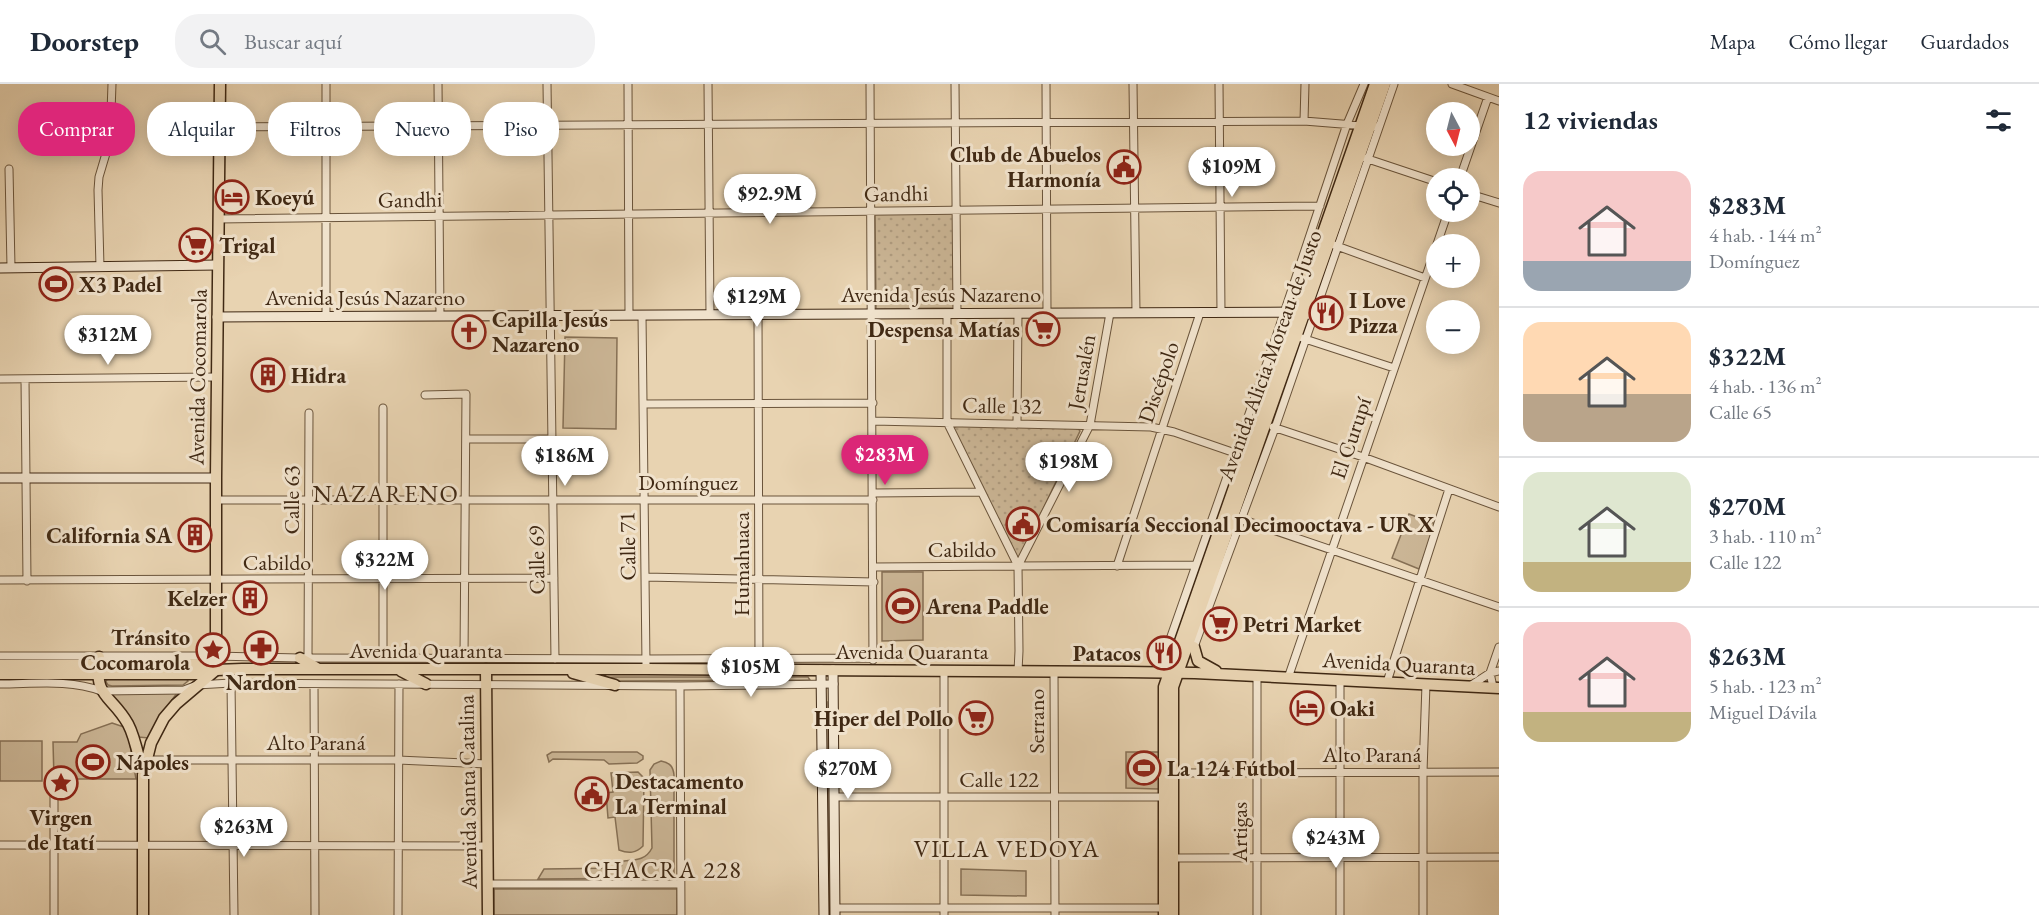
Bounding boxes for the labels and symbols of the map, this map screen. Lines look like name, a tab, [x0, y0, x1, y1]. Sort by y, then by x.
north arrow	[1426, 102, 1480, 156]
place label: Club de Abuelos Harmonía	[950, 140, 1101, 194]
pin: $109M	[1190, 147, 1274, 198]
public building icon: Club de Abuelos Harmonía	[1106, 149, 1142, 185]
pin: $92.9M	[721, 174, 819, 225]
street label: Gandhi	[864, 178, 928, 209]
hotel icon: Koeyú	[214, 179, 250, 215]
place label: Koeyú	[255, 183, 314, 212]
street label: Gandhi	[378, 184, 442, 215]
street label: Avenida Alicia Moreau de Justo	[1210, 226, 1328, 486]
supermarket icon: Trigal	[178, 227, 214, 263]
place label: Trigal	[219, 231, 276, 260]
sports icon: X3 Padel	[38, 266, 74, 302]
place label: X3 Padel	[78, 270, 162, 299]
pin: $129M	[715, 277, 799, 328]
street label: Avenida Jesús Nazareno	[840, 280, 1041, 309]
street label: Avenida Jesús Nazareno	[264, 283, 465, 312]
place label: I Love Pizza	[1349, 286, 1406, 340]
street label: Avenida Cocomarola	[181, 288, 214, 466]
restaurant icon: I Love Pizza	[1308, 295, 1344, 331]
place label: Capilla Jesús Nazareno	[492, 305, 608, 359]
supermarket icon: Despensa Matías	[1025, 311, 1061, 347]
church icon: Capilla Jesús Nazareno	[451, 314, 487, 350]
pin: $312M	[66, 315, 150, 366]
place label: Despensa Matías	[868, 315, 1020, 344]
street label: Jerusalén	[1060, 332, 1102, 414]
street label: Discépolo	[1131, 337, 1186, 427]
building icon: Hidra	[250, 357, 286, 393]
place label: Hidra	[291, 361, 346, 390]
street label: Calle 132	[962, 390, 1042, 421]
street label: El Curupí	[1323, 393, 1378, 483]
pin: $283M	[843, 435, 927, 486]
pin: $186M	[523, 436, 607, 487]
pin: $198M	[1027, 442, 1111, 493]
street label: Calle 63	[277, 465, 306, 535]
street label: Domínguez	[638, 468, 739, 497]
district label: NAZARENO	[313, 478, 459, 509]
public building icon: Comisaría Seccional Decimooctava - UR X	[1005, 506, 1041, 542]
place label: Comisaría Seccional Decimooctava - UR X	[1046, 510, 1435, 539]
street label: Calle 71	[612, 511, 643, 581]
street label: Humahuaca	[727, 512, 756, 616]
building icon: California SA	[177, 517, 213, 553]
place label: California SA	[46, 521, 172, 550]
street label: Calle 69	[521, 525, 552, 595]
street label: Cabildo	[928, 535, 996, 564]
pin: $322M	[343, 540, 427, 591]
street label: Cabildo	[243, 548, 311, 577]
building icon: Kelzer	[232, 580, 268, 616]
place label: Kelzer	[167, 584, 228, 613]
sports icon: Arena Paddle	[885, 588, 921, 624]
place label: Arena Paddle	[925, 592, 1049, 621]
supermarket icon: Petri Market	[1202, 606, 1238, 642]
place label: Petri Market	[1243, 610, 1362, 639]
place label: Tránsito Cocomarola	[80, 623, 190, 677]
pharmacy icon: Nardon	[243, 630, 279, 666]
place icon: Tránsito Cocomarola	[195, 632, 231, 668]
restaurant icon: Patacos	[1146, 635, 1182, 671]
street label: Avenida Quaranta	[348, 636, 503, 665]
street label: Avenida Quaranta	[834, 637, 989, 666]
place label: Patacos	[1073, 639, 1141, 668]
street label: Avenida Quaranta	[1321, 645, 1476, 682]
pin: $105M	[709, 647, 793, 698]
place label: Nardon	[225, 668, 297, 697]
street label: Serrano	[1022, 688, 1051, 753]
hotel icon: Oaki	[1289, 690, 1325, 726]
street label: Avenida Santa Catalina	[451, 694, 484, 890]
place label: Oaki	[1330, 694, 1375, 723]
supermarket icon: Hiper del Pollo	[958, 700, 994, 736]
place label: Hiper del Pollo	[814, 704, 953, 733]
street label: Alto Paraná	[265, 728, 366, 757]
street label: Alto Paraná	[1321, 740, 1422, 769]
sports icon: Nápoles	[75, 744, 111, 780]
place label: Nápoles	[116, 748, 189, 777]
pin: $270M	[806, 749, 890, 800]
sports icon: La 124 Fútbol	[1126, 750, 1162, 786]
place label: La 124 Fútbol	[1167, 754, 1296, 783]
place icon: Virgen de Itatí	[43, 765, 79, 801]
street label: Calle 122	[959, 765, 1039, 794]
place label: Destacamento La Terminal	[615, 767, 744, 821]
public building icon: Destacamento La Terminal	[574, 776, 610, 812]
street label: Artigas	[1225, 802, 1254, 863]
place label: Virgen de Itatí	[28, 803, 95, 857]
pin: $263M	[202, 807, 286, 858]
pin: $243M	[1294, 818, 1378, 869]
district label: VILLA VEDOYA	[914, 833, 1100, 864]
district label: CHACRA 228	[584, 854, 742, 885]

